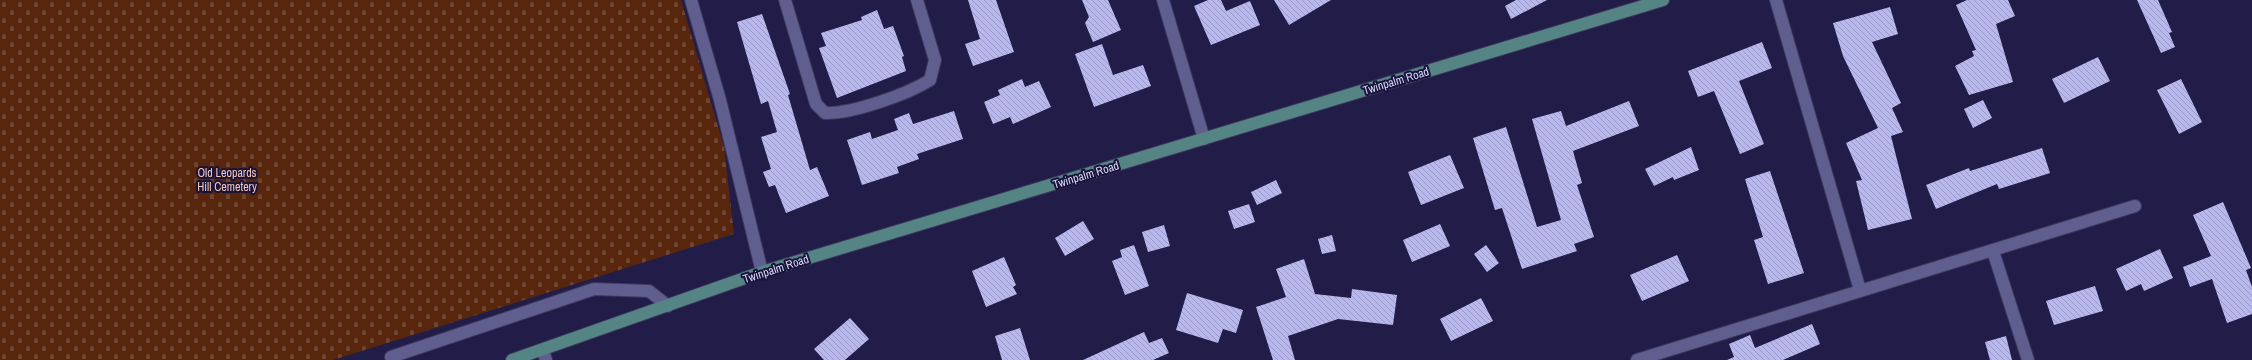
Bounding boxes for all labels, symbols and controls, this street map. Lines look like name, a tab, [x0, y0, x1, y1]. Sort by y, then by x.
street label: Twinpalm Road	[1361, 63, 1431, 99]
street label: Twinpalm Road	[1051, 157, 1121, 193]
park label: Old Leopards Hill Cemetery	[197, 165, 257, 195]
street label: Twinpalm Road	[741, 251, 811, 287]

